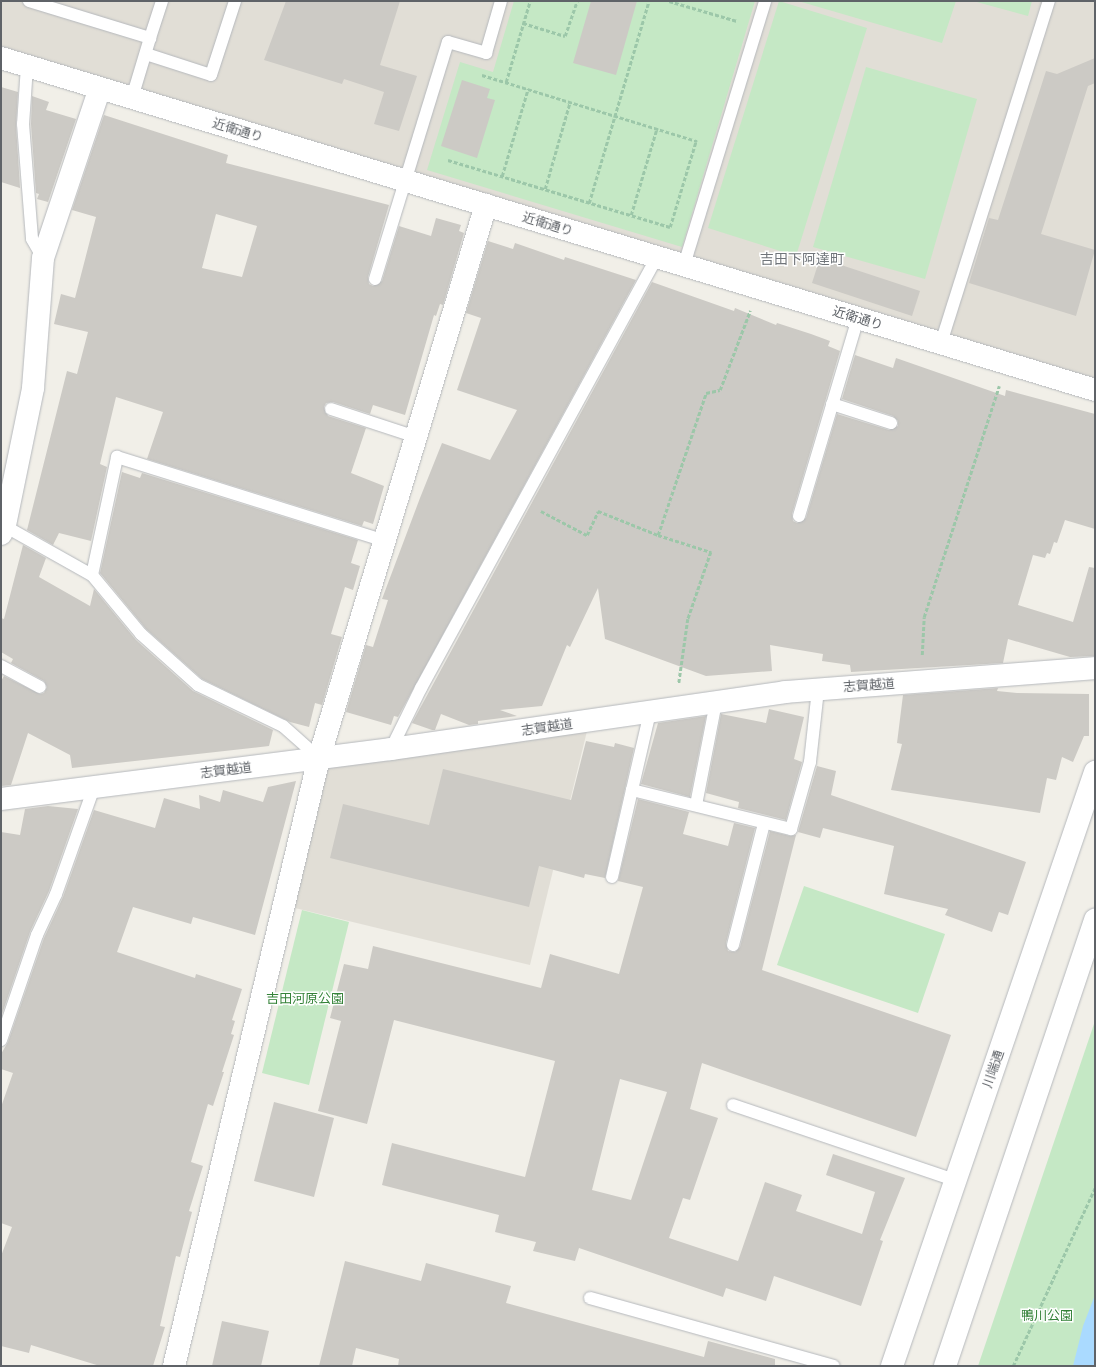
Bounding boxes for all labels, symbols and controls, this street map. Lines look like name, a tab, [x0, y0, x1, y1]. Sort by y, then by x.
street label: 近衛通り	[211, 115, 265, 145]
street label: 近衛通り	[521, 209, 575, 239]
district label: 吉田下阿達町	[760, 251, 844, 267]
street label: 近衛通り	[831, 303, 885, 333]
street label: 志賀越道	[843, 675, 895, 695]
street label: 志賀越道	[520, 716, 574, 738]
street label: 志賀越道	[199, 759, 253, 781]
park label: 吉田河原公園	[266, 990, 344, 1006]
street label: 川端通	[979, 1048, 1007, 1090]
park label: 鴨川公園	[1021, 1307, 1073, 1323]

